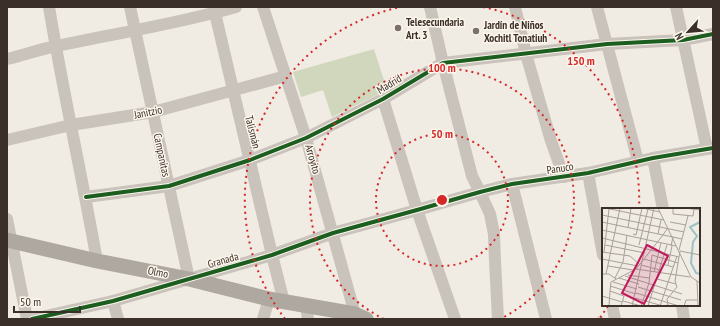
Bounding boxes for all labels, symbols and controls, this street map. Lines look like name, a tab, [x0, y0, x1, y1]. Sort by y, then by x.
north arrow	[668, 12, 708, 52]
place label: Telesecundaria Art. 3	[405, 15, 465, 42]
place label: Jardín de Niños Xochitl Tonatiuh	[483, 18, 547, 45]
marker: Telesecundaria Art. 3	[393, 23, 403, 33]
marker: Jardín de Niños Xochitl Tonatiuh	[471, 26, 481, 36]
text: N	[671, 31, 687, 42]
text: 150 m	[567, 53, 595, 68]
text: 100 m	[428, 60, 456, 75]
street label: Madrid	[374, 71, 404, 97]
street label: Janitzio	[132, 102, 164, 122]
street label: Talismán	[242, 114, 264, 150]
text: 50 m	[431, 126, 453, 141]
street label: Campanitas	[151, 132, 173, 178]
street label: Arroyito	[302, 143, 324, 176]
street label: Panuco	[545, 159, 575, 177]
centre of rings	[435, 193, 449, 207]
inset map	[602, 208, 700, 306]
street label: Granada	[206, 249, 240, 271]
street label: Olmo	[147, 263, 170, 281]
scale bar	[14, 288, 80, 314]
text: 50 m	[20, 294, 41, 309]

